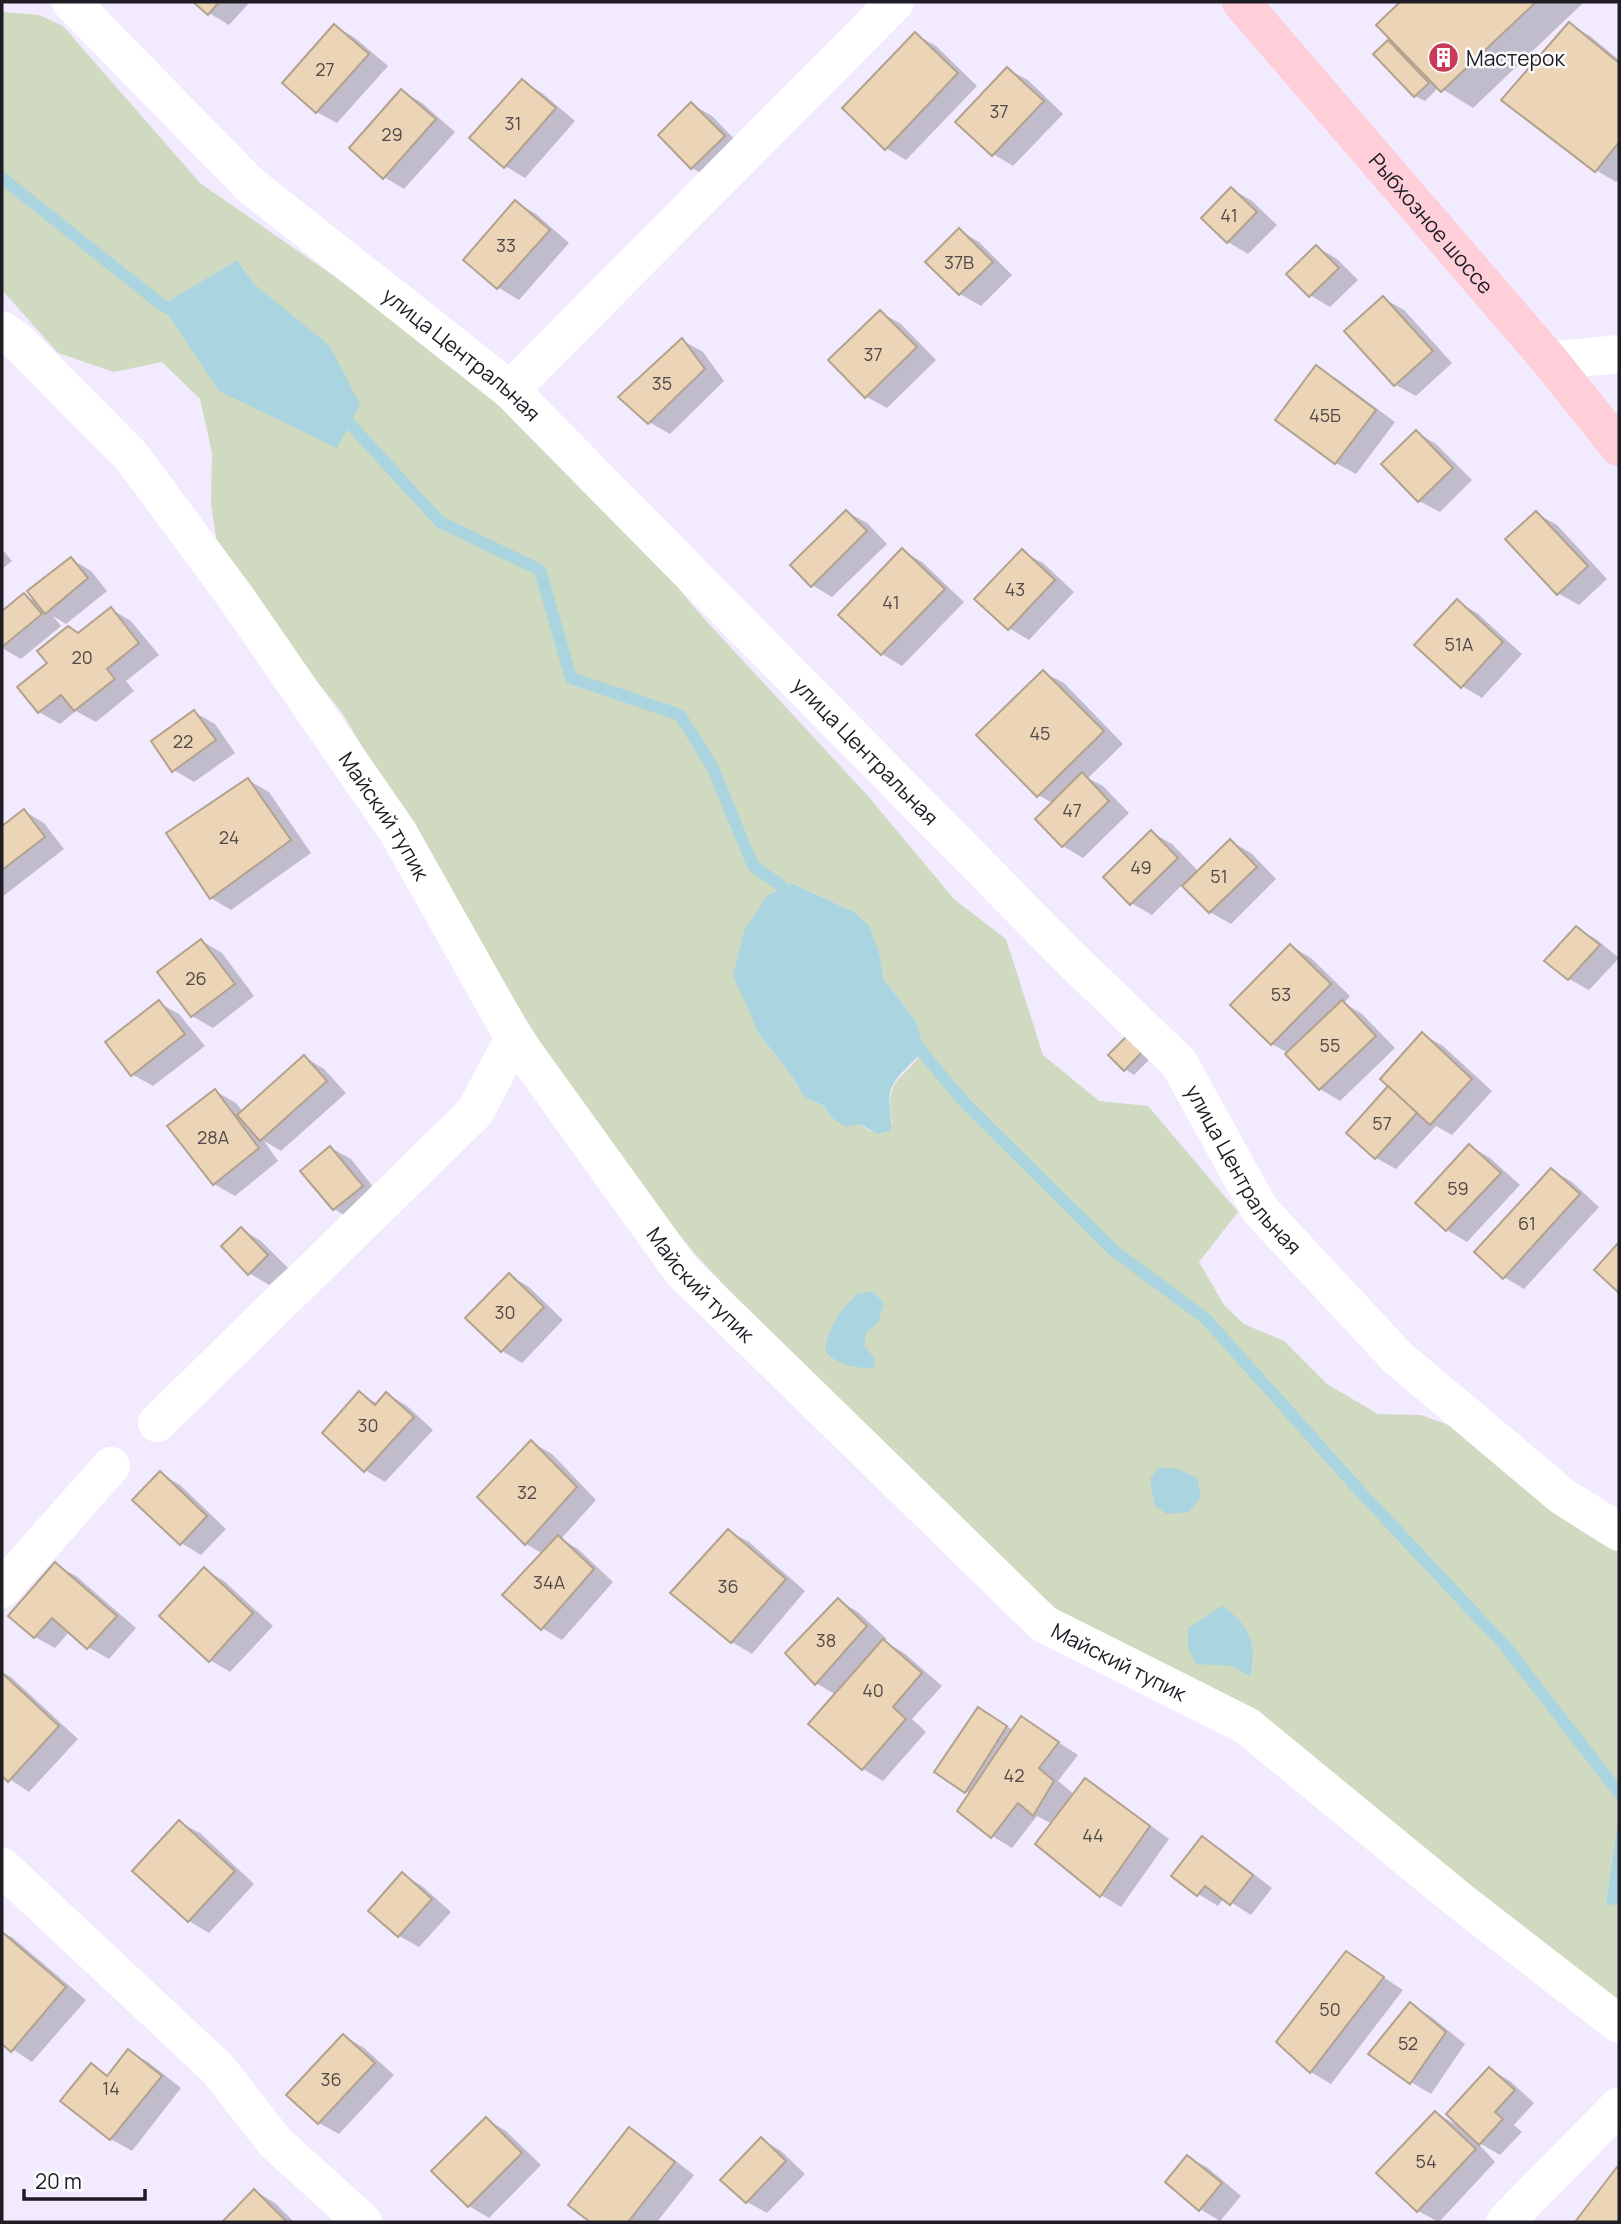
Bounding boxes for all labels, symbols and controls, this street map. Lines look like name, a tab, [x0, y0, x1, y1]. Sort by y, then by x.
building icon: Мастерок	[1426, 41, 1460, 75]
place label: Мастерок	[1466, 44, 1565, 72]
house number: 27	[315, 57, 335, 81]
house number: 37	[990, 99, 1009, 123]
house number: 31	[505, 111, 521, 135]
house number: 29	[381, 122, 403, 146]
street label: Рыбхозное шоссе	[1363, 147, 1500, 300]
house number: 41	[1220, 203, 1238, 227]
house number: 33	[496, 233, 516, 257]
house number: 37В	[944, 250, 974, 274]
street label: улица Центральная	[377, 281, 547, 427]
house number: 37	[864, 342, 883, 366]
house number: 35	[652, 371, 672, 395]
house number: 45Б	[1309, 403, 1341, 427]
house number: 43	[1005, 577, 1025, 601]
house number: 41	[882, 590, 900, 614]
house number: 51А	[1445, 632, 1474, 656]
house number: 20	[71, 645, 93, 669]
street label: улица Центральная	[787, 671, 945, 831]
house number: 45	[1029, 721, 1051, 745]
house number: 22	[173, 729, 193, 753]
street label: Майский тупик	[333, 746, 436, 885]
house number: 47	[1062, 798, 1082, 822]
house number: 24	[219, 825, 239, 849]
house number: 49	[1130, 855, 1152, 879]
house number: 51	[1210, 864, 1228, 888]
house number: 26	[185, 966, 207, 990]
house number: 53	[1271, 982, 1291, 1006]
house number: 55	[1320, 1033, 1340, 1057]
street label: улица Центральная	[1180, 1079, 1308, 1260]
house number: 57	[1372, 1111, 1392, 1135]
house number: 28А	[197, 1125, 230, 1149]
house number: 59	[1447, 1176, 1469, 1200]
house number: 61	[1518, 1211, 1536, 1235]
street label: Майский тупик	[641, 1221, 761, 1349]
house number: 30	[495, 1300, 515, 1324]
house number: 30	[358, 1413, 378, 1437]
house number: 32	[517, 1480, 537, 1504]
house number: 34А	[533, 1570, 566, 1594]
house number: 36	[717, 1574, 739, 1598]
street label: Майский тупик	[1047, 1616, 1192, 1708]
house number: 38	[816, 1628, 836, 1652]
house number: 40	[862, 1678, 884, 1702]
house number: 42	[1004, 1763, 1024, 1787]
house number: 44	[1082, 1823, 1104, 1847]
house number: 50	[1319, 1997, 1341, 2021]
house number: 52	[1398, 2031, 1418, 2055]
house number: 36	[320, 2067, 342, 2091]
house number: 14	[102, 2076, 120, 2100]
house number: 54	[1415, 2149, 1437, 2173]
scale bar	[24, 2158, 145, 2202]
text: 20 m	[35, 2167, 82, 2195]

